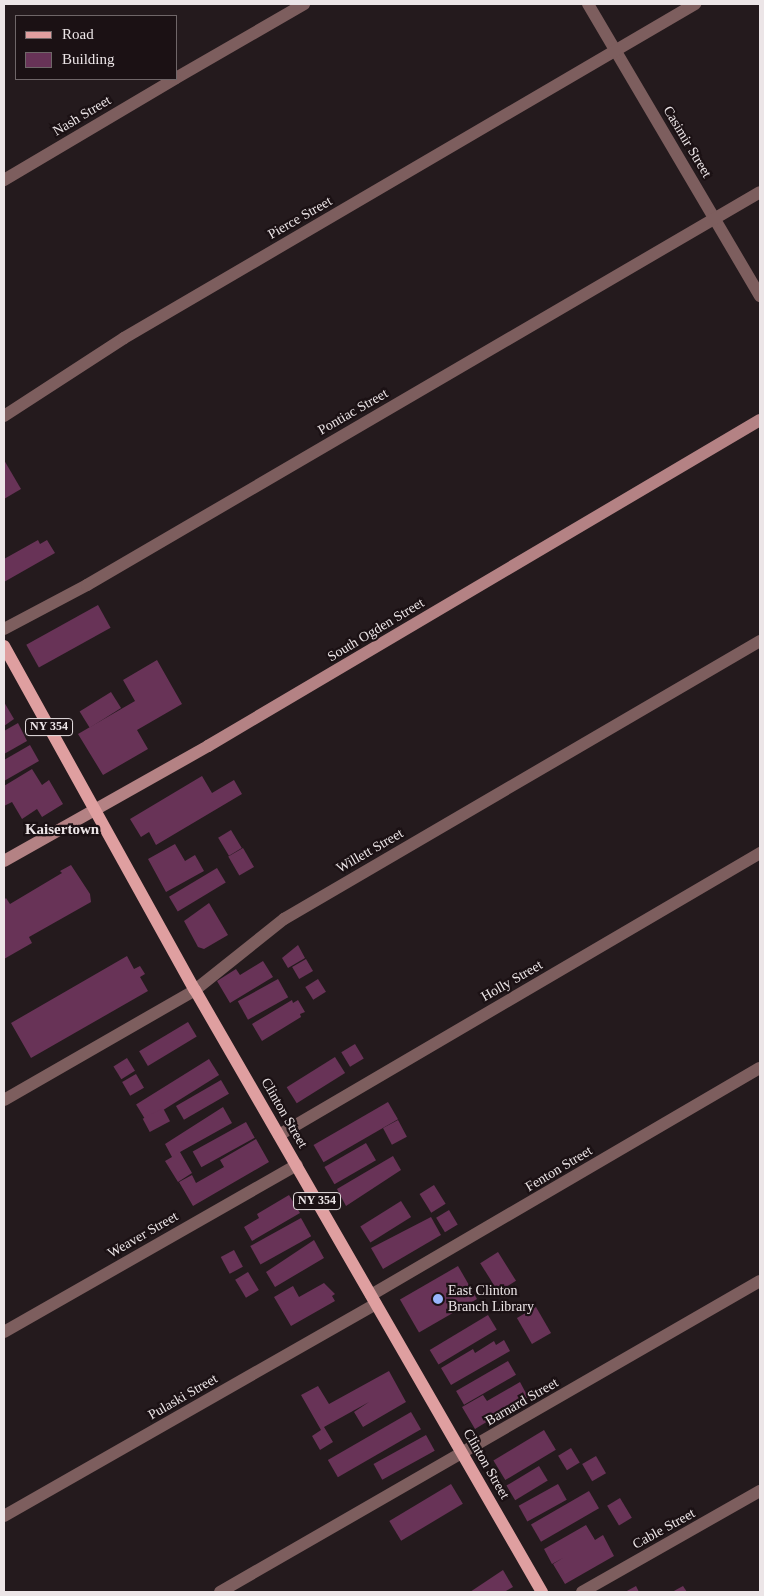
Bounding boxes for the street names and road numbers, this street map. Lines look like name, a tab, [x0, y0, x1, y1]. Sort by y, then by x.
street label: Nash Street	[50, 92, 114, 140]
street label: Casimir Street	[659, 103, 715, 181]
street label: Pierce Street	[265, 193, 335, 243]
street label: Pontiac Street	[315, 385, 391, 439]
street label: South Ogden Street	[325, 595, 427, 665]
road number: NY 354	[24, 718, 74, 736]
street label: Willett Street	[334, 825, 406, 877]
street label: Holly Street	[478, 957, 546, 1005]
street label: Clinton Street	[257, 1075, 311, 1151]
street label: Fenton Street	[523, 1142, 595, 1196]
road number: NY 354	[292, 1192, 342, 1210]
street label: Weaver Street	[105, 1208, 181, 1262]
street label: Pulaski Street	[145, 1370, 221, 1424]
street label: Barnard Street	[483, 1374, 561, 1430]
street label: Clinton Street	[459, 1426, 513, 1502]
street label: Cable Street	[630, 1505, 698, 1553]

